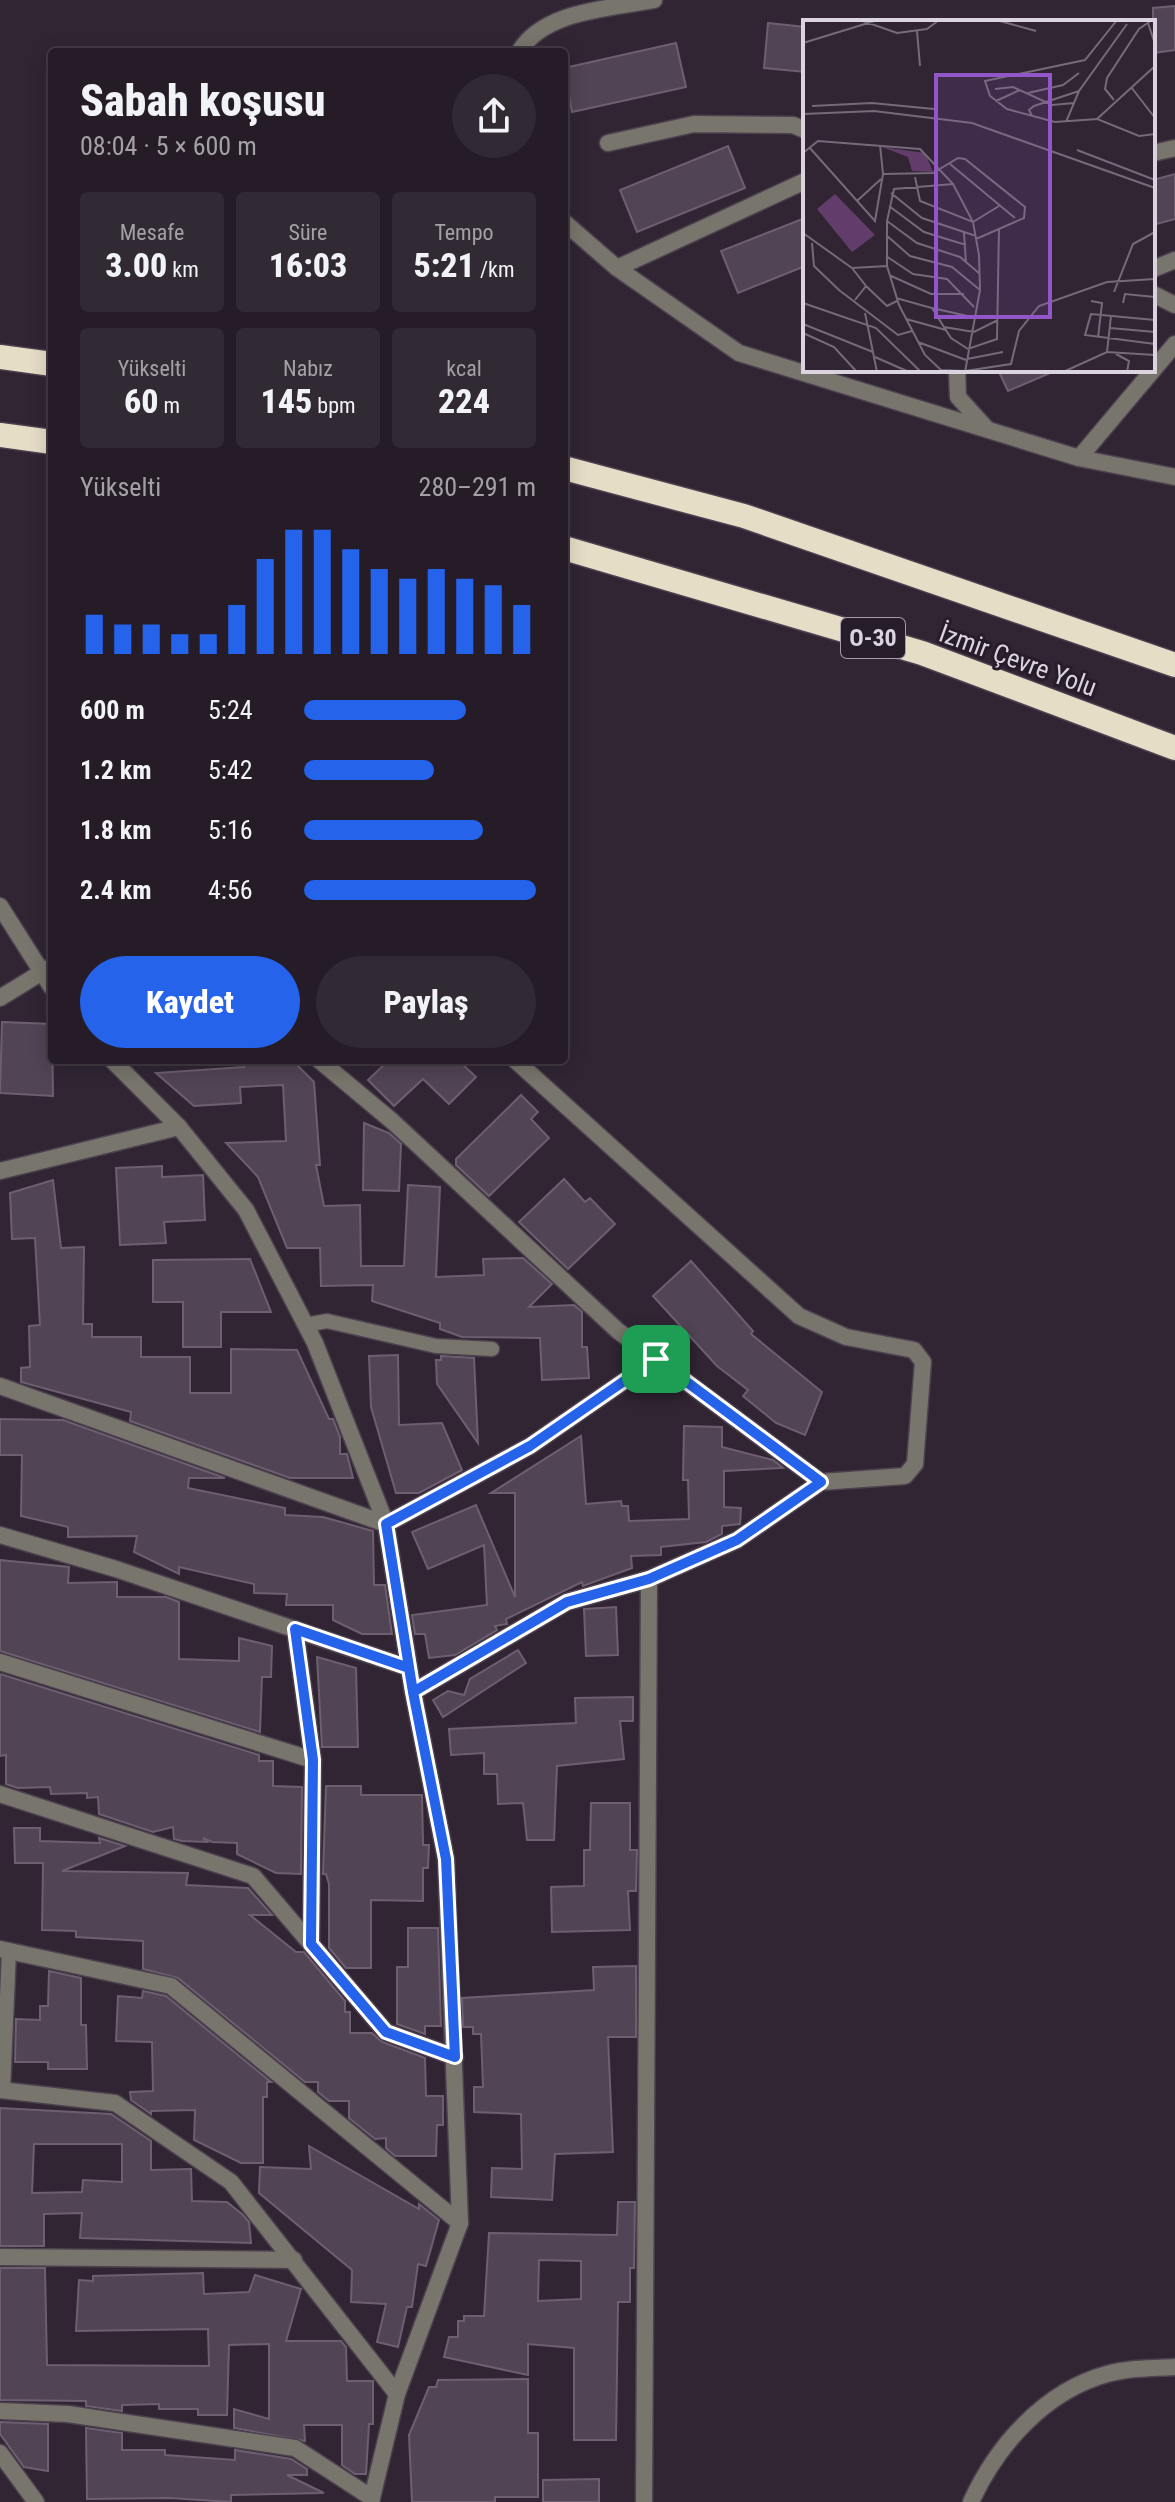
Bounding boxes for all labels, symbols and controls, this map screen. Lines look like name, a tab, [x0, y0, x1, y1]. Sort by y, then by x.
inset map	[803, 20, 1155, 372]
button: share	[452, 74, 536, 158]
text: Sabah koşusu	[80, 75, 325, 127]
text: 08:04 · 5 × 600 m	[80, 131, 257, 161]
text: Mesafe	[120, 220, 184, 245]
text: Süre	[289, 220, 327, 245]
text: Tempo	[434, 220, 494, 245]
text: 3.00	[105, 245, 167, 285]
text: 16:03	[269, 245, 347, 285]
text: 5:21	[413, 245, 475, 285]
text: km	[167, 257, 199, 282]
text: /km	[475, 257, 515, 282]
text: Yükselti	[118, 356, 186, 381]
text: Nabız	[283, 356, 333, 381]
text: kcal	[446, 356, 482, 381]
text: 60	[124, 381, 158, 421]
text: 145	[260, 381, 312, 421]
text: 224	[438, 381, 490, 421]
text: m	[158, 393, 180, 418]
text: bpm	[312, 393, 356, 418]
text: Yükselti	[80, 472, 161, 502]
text: 280–291 m	[419, 472, 536, 502]
road number: O-30	[841, 618, 905, 658]
street label: İzmir Çevre Yolu	[935, 618, 1101, 702]
text: 600 m	[80, 695, 145, 725]
text: 5:24	[208, 695, 253, 725]
text: 1.2 km	[80, 755, 152, 785]
text: 5:42	[208, 755, 253, 785]
text: 1.8 km	[80, 815, 152, 845]
text: 5:16	[208, 815, 253, 845]
text: 2.4 km	[80, 875, 152, 905]
text: 4:56	[208, 875, 253, 905]
button: Kaydet	[80, 956, 300, 1048]
button: Paylaş	[316, 956, 536, 1048]
pin	[622, 1325, 690, 1393]
icon: arrive	[634, 1337, 678, 1381]

